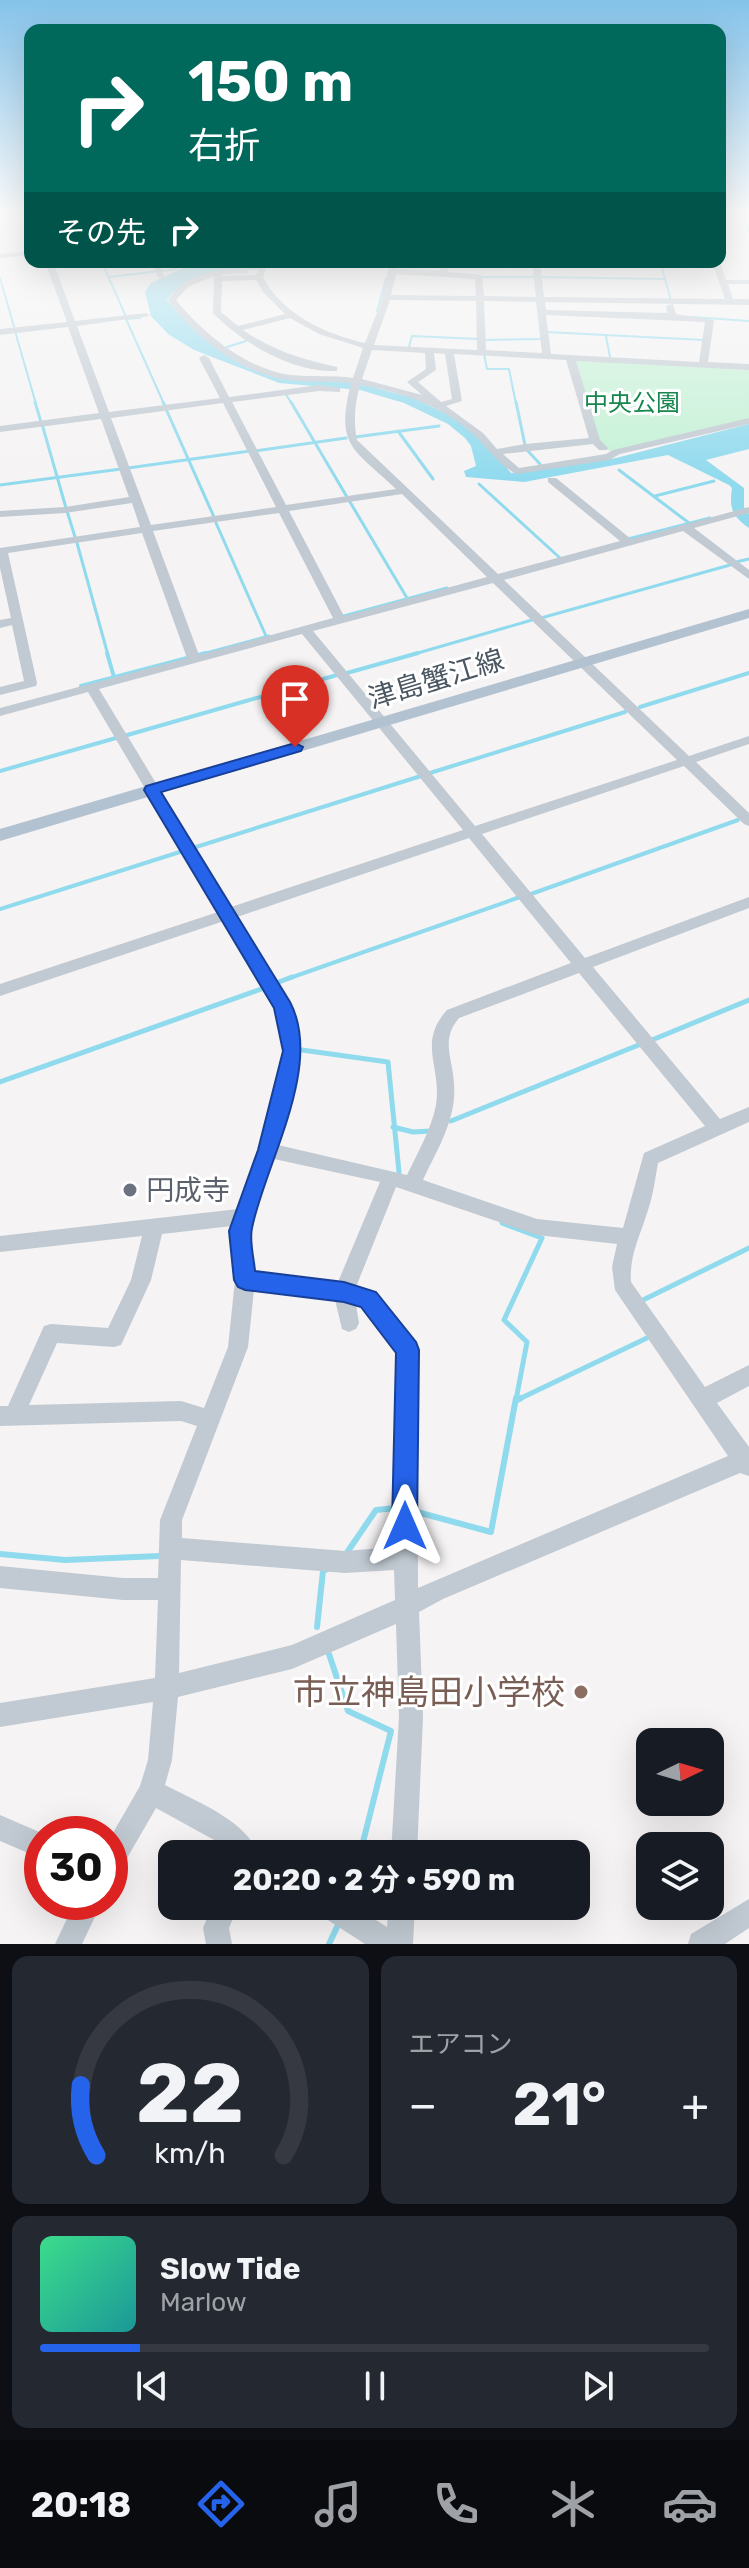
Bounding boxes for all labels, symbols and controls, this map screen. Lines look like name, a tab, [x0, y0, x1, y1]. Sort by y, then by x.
text: 150 m	[188, 49, 353, 115]
icon: right	[56, 56, 160, 160]
text: 右折	[188, 124, 260, 167]
icon: right	[162, 208, 206, 252]
text: その先	[56, 215, 146, 251]
park label: 中央公園	[584, 389, 680, 417]
street label: 津島蟹江線	[364, 643, 508, 715]
pin	[261, 665, 329, 747]
icon: arrive	[273, 677, 317, 721]
place label: 円成寺	[146, 1174, 230, 1207]
marker: 円成寺	[121, 1181, 139, 1199]
position arrow	[363, 1484, 447, 1568]
place label: 市立神島田小学校	[293, 1672, 565, 1713]
marker: 市立神島田小学校	[572, 1683, 590, 1701]
north arrow	[636, 1728, 724, 1816]
map controls	[636, 1728, 724, 1920]
speed limit sign: 30	[24, 1816, 128, 1920]
button: layers	[636, 1832, 724, 1920]
text: 20:20 · 2 分 · 590 m	[233, 1862, 515, 1898]
text: エアコン	[409, 2029, 513, 2060]
text: 22	[136, 2044, 244, 2143]
text: 21°	[513, 2069, 606, 2140]
text: −	[409, 2079, 437, 2131]
text: +	[682, 2079, 709, 2131]
text: km/h	[155, 2136, 226, 2170]
text: Slow Tide	[160, 2251, 300, 2287]
text: Marlow	[160, 2287, 247, 2318]
icon: previous	[130, 2364, 174, 2408]
icon: pause	[353, 2364, 397, 2408]
icon: next	[576, 2364, 620, 2408]
icon: directions	[193, 2476, 249, 2532]
icon: music	[310, 2476, 366, 2532]
icon: phone	[428, 2476, 484, 2532]
icon: climate	[545, 2476, 601, 2532]
icon: car	[662, 2476, 718, 2532]
text: 20:18	[31, 2483, 131, 2526]

